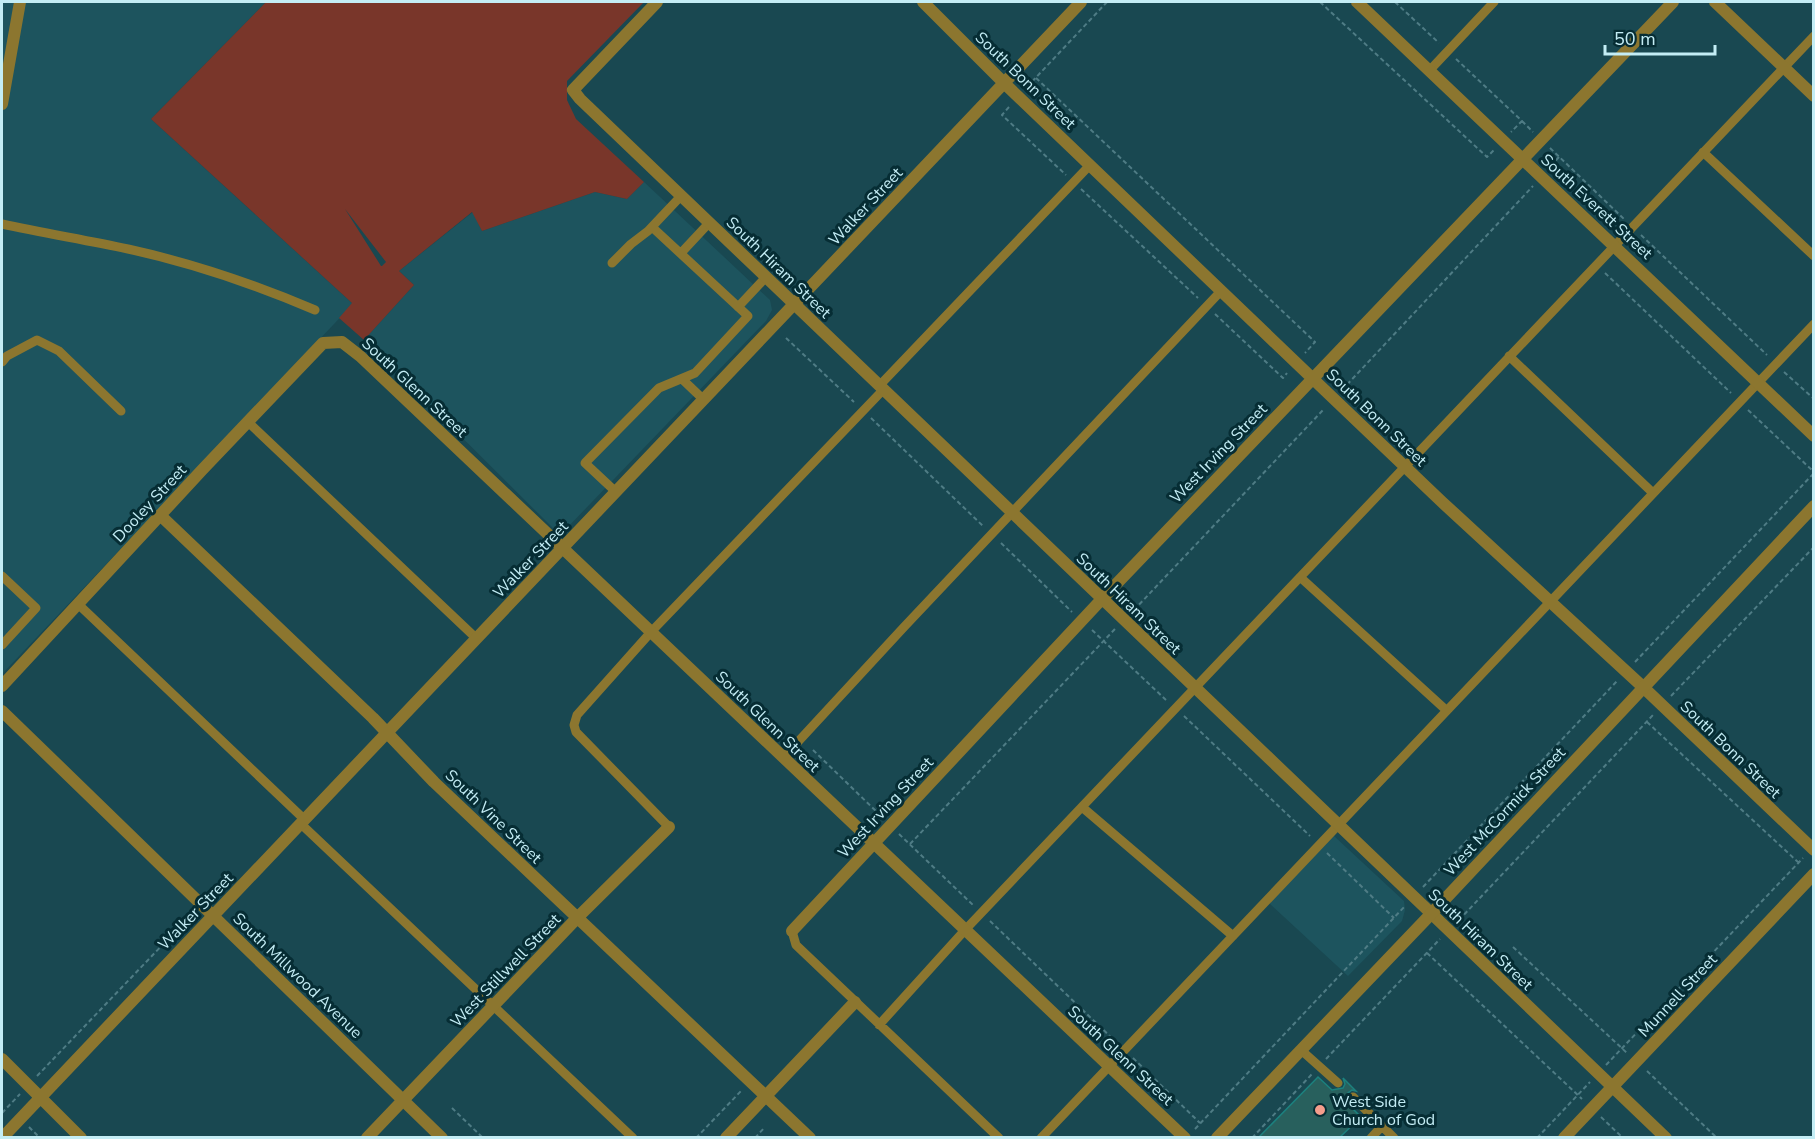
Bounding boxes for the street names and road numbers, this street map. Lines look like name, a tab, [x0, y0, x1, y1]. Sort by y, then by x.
street label: South Bonn Street	[970, 27, 1081, 135]
street label: South Everett Street	[1536, 149, 1657, 265]
street label: Walker Street	[824, 162, 908, 251]
street label: South Hiram Street	[721, 212, 836, 324]
street label: South Glenn Street	[357, 333, 472, 443]
street label: South Bonn Street	[1321, 364, 1432, 472]
street label: West Irving Street	[1165, 399, 1272, 508]
street label: Dooley Street	[108, 460, 192, 547]
street label: Walker Street	[488, 516, 574, 603]
street label: South Hiram Street	[1071, 548, 1186, 660]
street label: South Glenn Street	[710, 666, 825, 778]
street label: South Bonn Street	[1675, 696, 1786, 804]
street label: West McCormick Street	[1439, 742, 1571, 881]
street label: West Irving Street	[833, 752, 939, 863]
street label: South Vine Street	[440, 765, 547, 869]
street label: Walker Street	[153, 868, 239, 955]
street label: South Hiram Street	[1423, 884, 1538, 996]
street label: South Millwood Avenue	[228, 908, 367, 1043]
street label: West Stillwell Street	[446, 909, 566, 1032]
street label: Munnell Street	[1633, 949, 1722, 1042]
street label: South Glenn Street	[1063, 1001, 1178, 1111]

